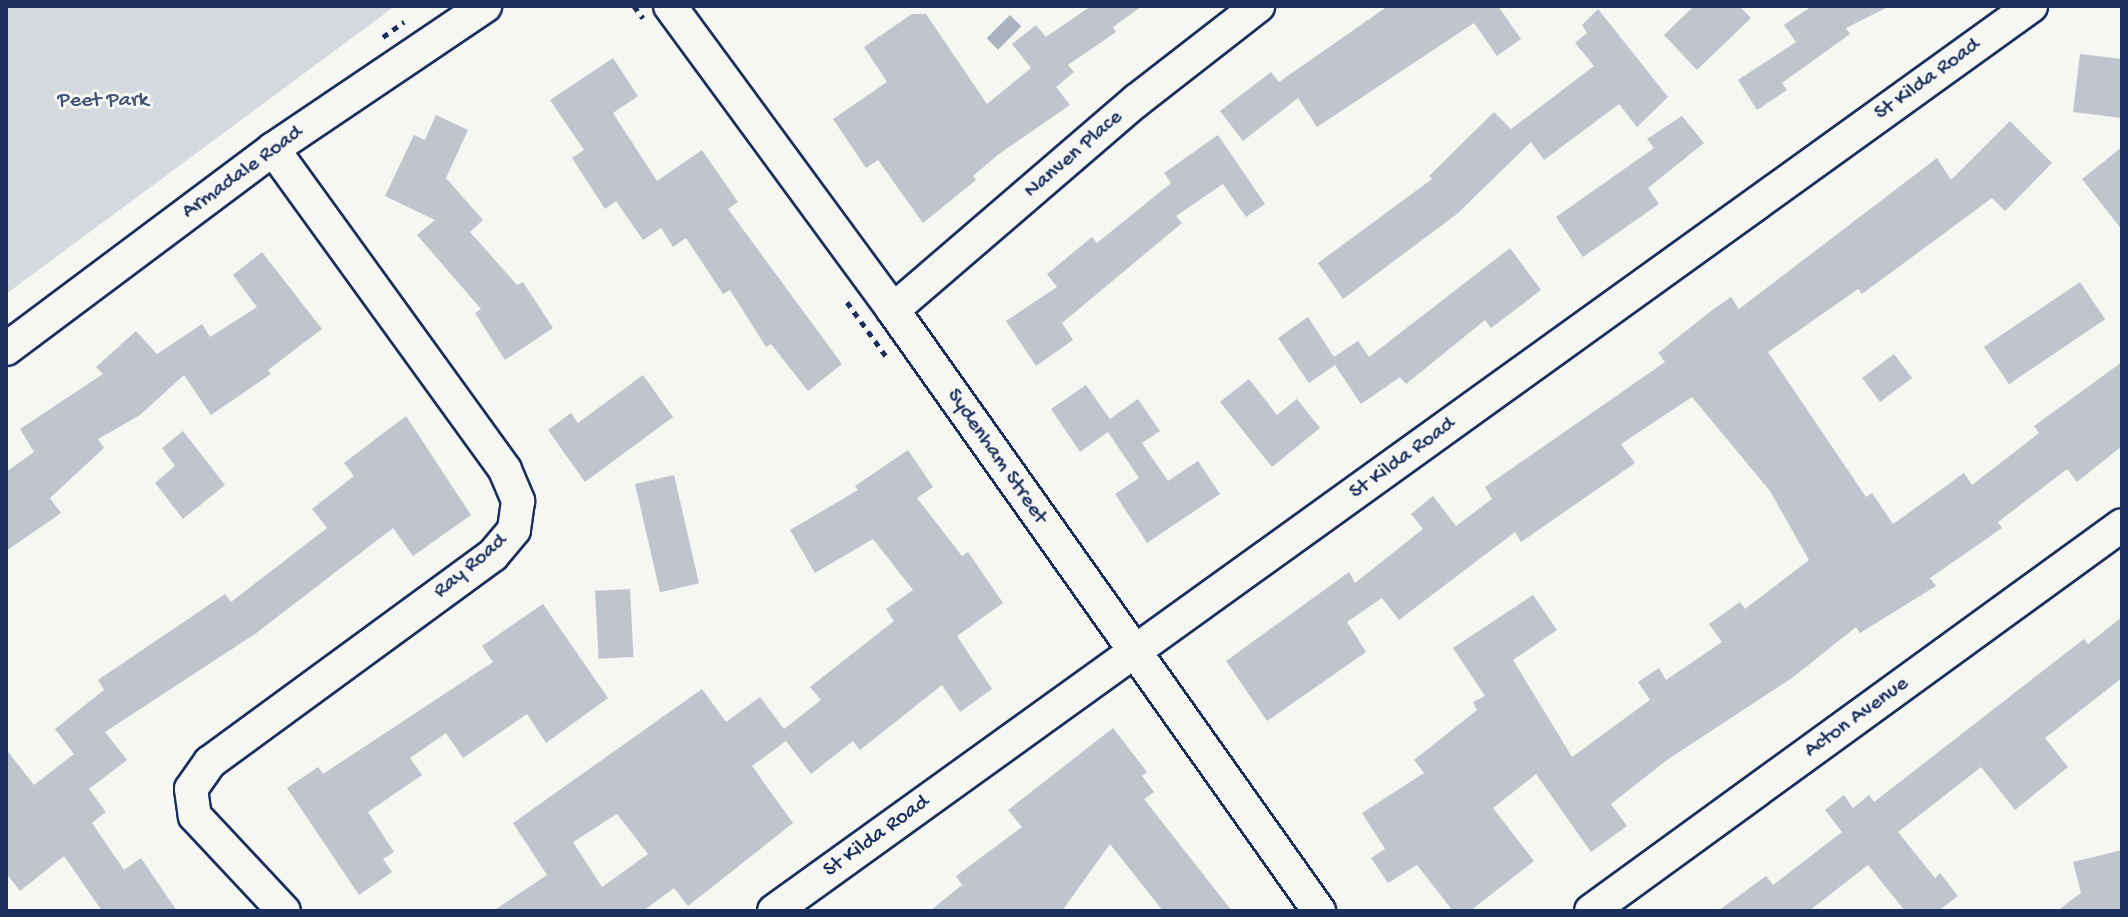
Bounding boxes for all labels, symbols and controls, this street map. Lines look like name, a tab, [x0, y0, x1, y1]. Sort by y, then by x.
street label: St Kilda Road	[1870, 33, 1986, 127]
park label: Peet Park	[58, 89, 148, 115]
street label: Nanven Place	[1019, 105, 1129, 205]
street label: Armadale Road	[177, 120, 309, 226]
street label: Sydenham Street	[940, 384, 1052, 530]
street label: St Kilda Road	[1345, 412, 1461, 506]
street label: Ray Road	[429, 529, 513, 605]
street label: Acton Avenue	[1800, 671, 1914, 765]
street label: St Kilda Road	[819, 790, 935, 884]

